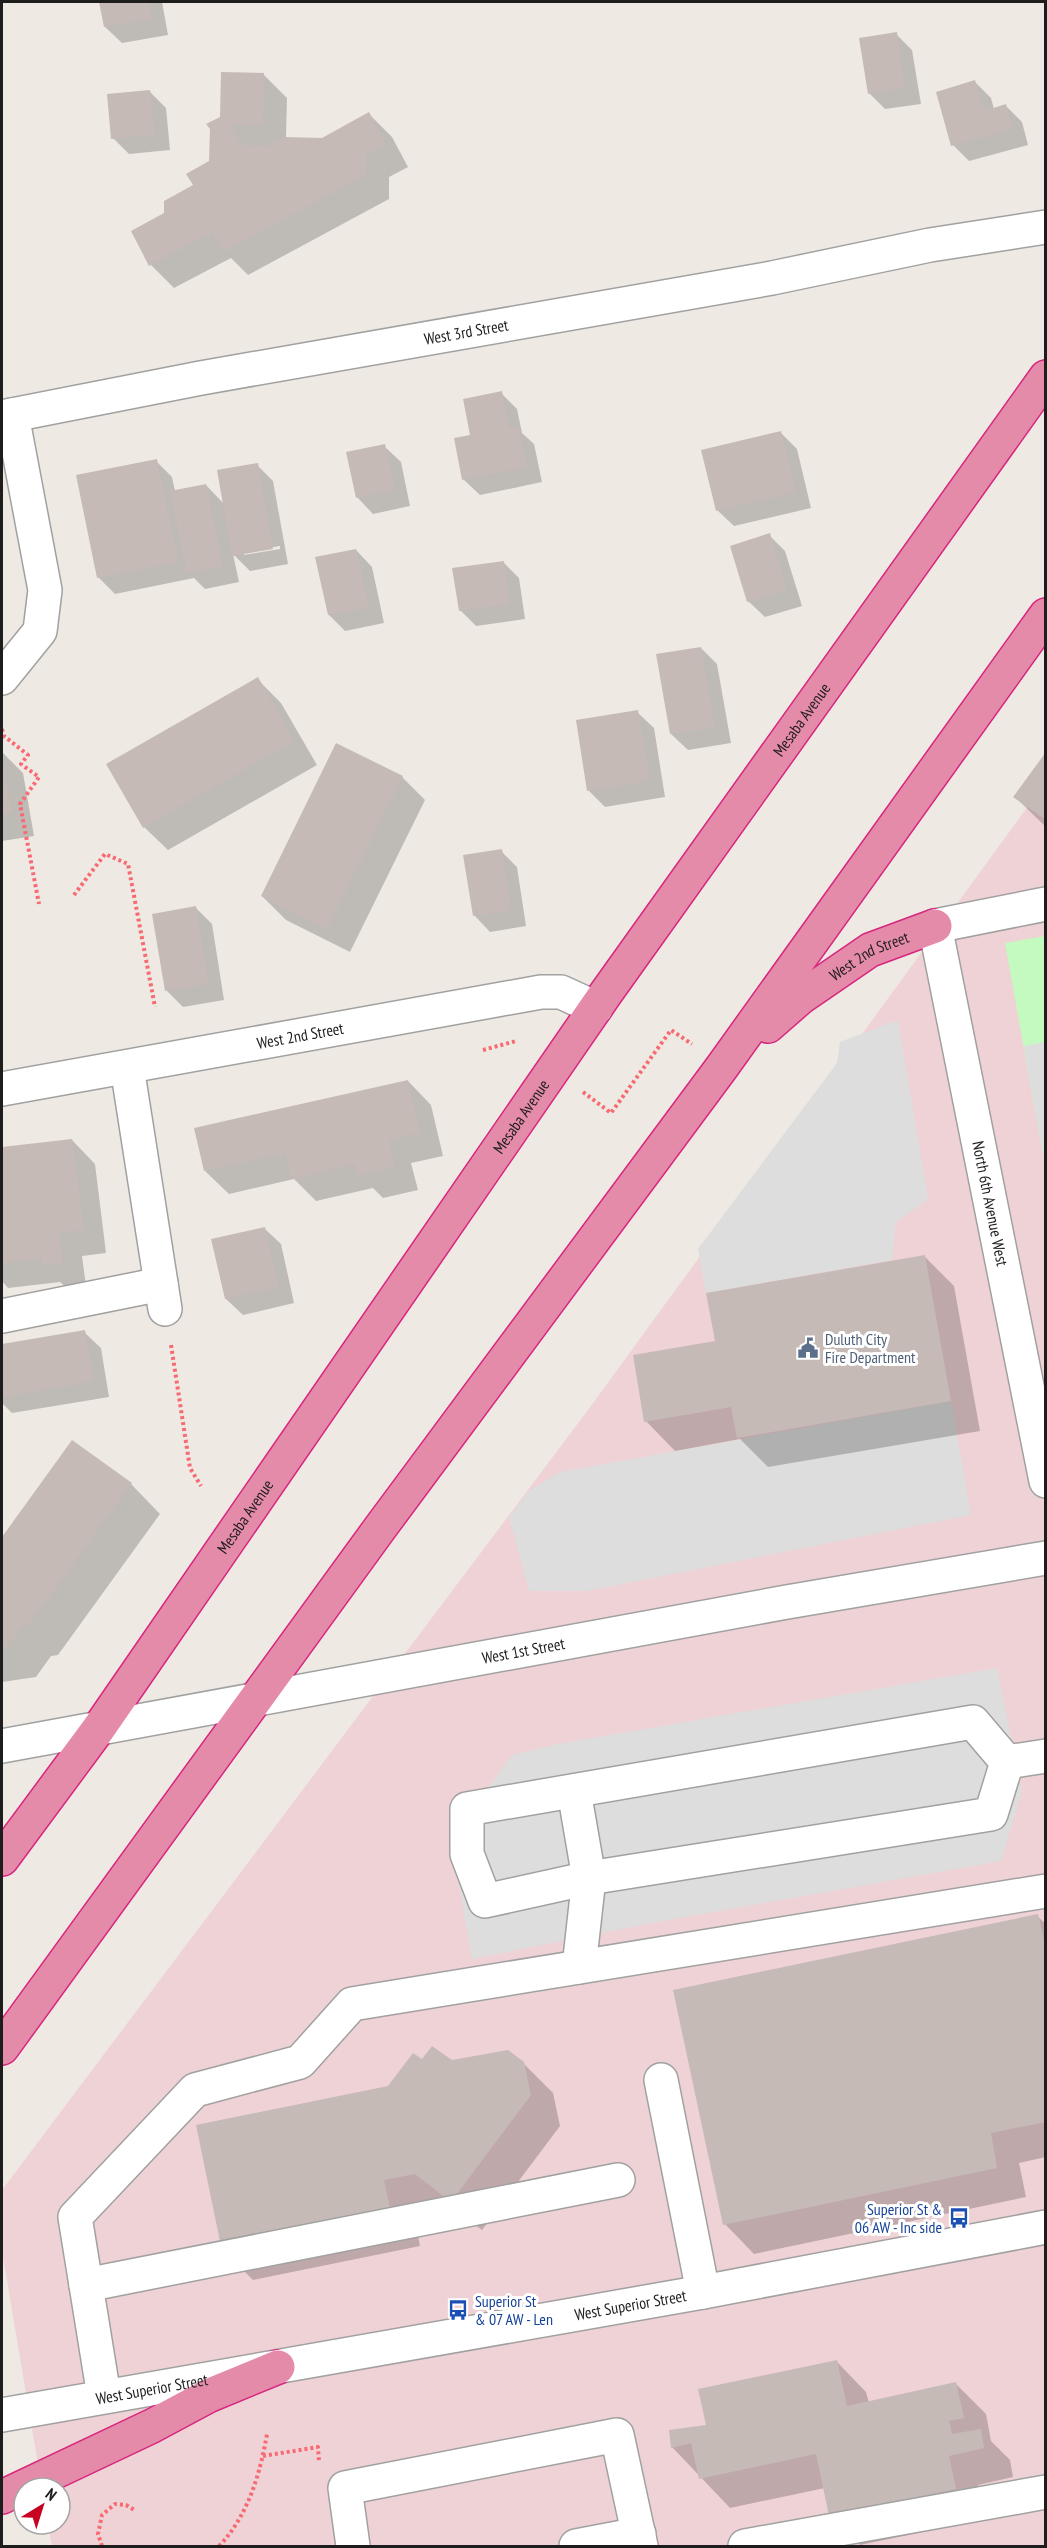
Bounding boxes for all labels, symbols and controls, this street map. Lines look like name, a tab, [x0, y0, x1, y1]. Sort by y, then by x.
street label: West 3rd Street	[423, 314, 510, 349]
street label: Mesaba Avenue	[768, 679, 834, 760]
street label: West 2nd Street	[825, 926, 912, 985]
street label: West 2nd Street	[255, 1018, 346, 1053]
street label: Mesaba Avenue	[488, 1076, 553, 1157]
street label: North 6th Avenue West	[968, 1139, 1013, 1268]
place label: Duluth City Fire Department	[825, 1329, 916, 1367]
public building icon: Duluth City Fire Department	[796, 1336, 820, 1360]
street label: Mesaba Avenue	[212, 1476, 277, 1557]
street label: West 1st Street	[480, 1633, 567, 1668]
place label: Superior St & 06 AW - Inc side	[855, 2199, 942, 2237]
bus stop icon: Superior St & 06 AW - Inc side	[947, 2206, 971, 2230]
street label: West Superior Street	[573, 2285, 688, 2324]
place label: Superior St & 07 AW - Len	[475, 2291, 553, 2329]
bus stop icon: Superior St & 07 AW - Len	[446, 2298, 470, 2322]
street label: West Superior Street	[94, 2369, 210, 2408]
north arrow	[12, 2476, 72, 2536]
text: N	[42, 2484, 61, 2505]

